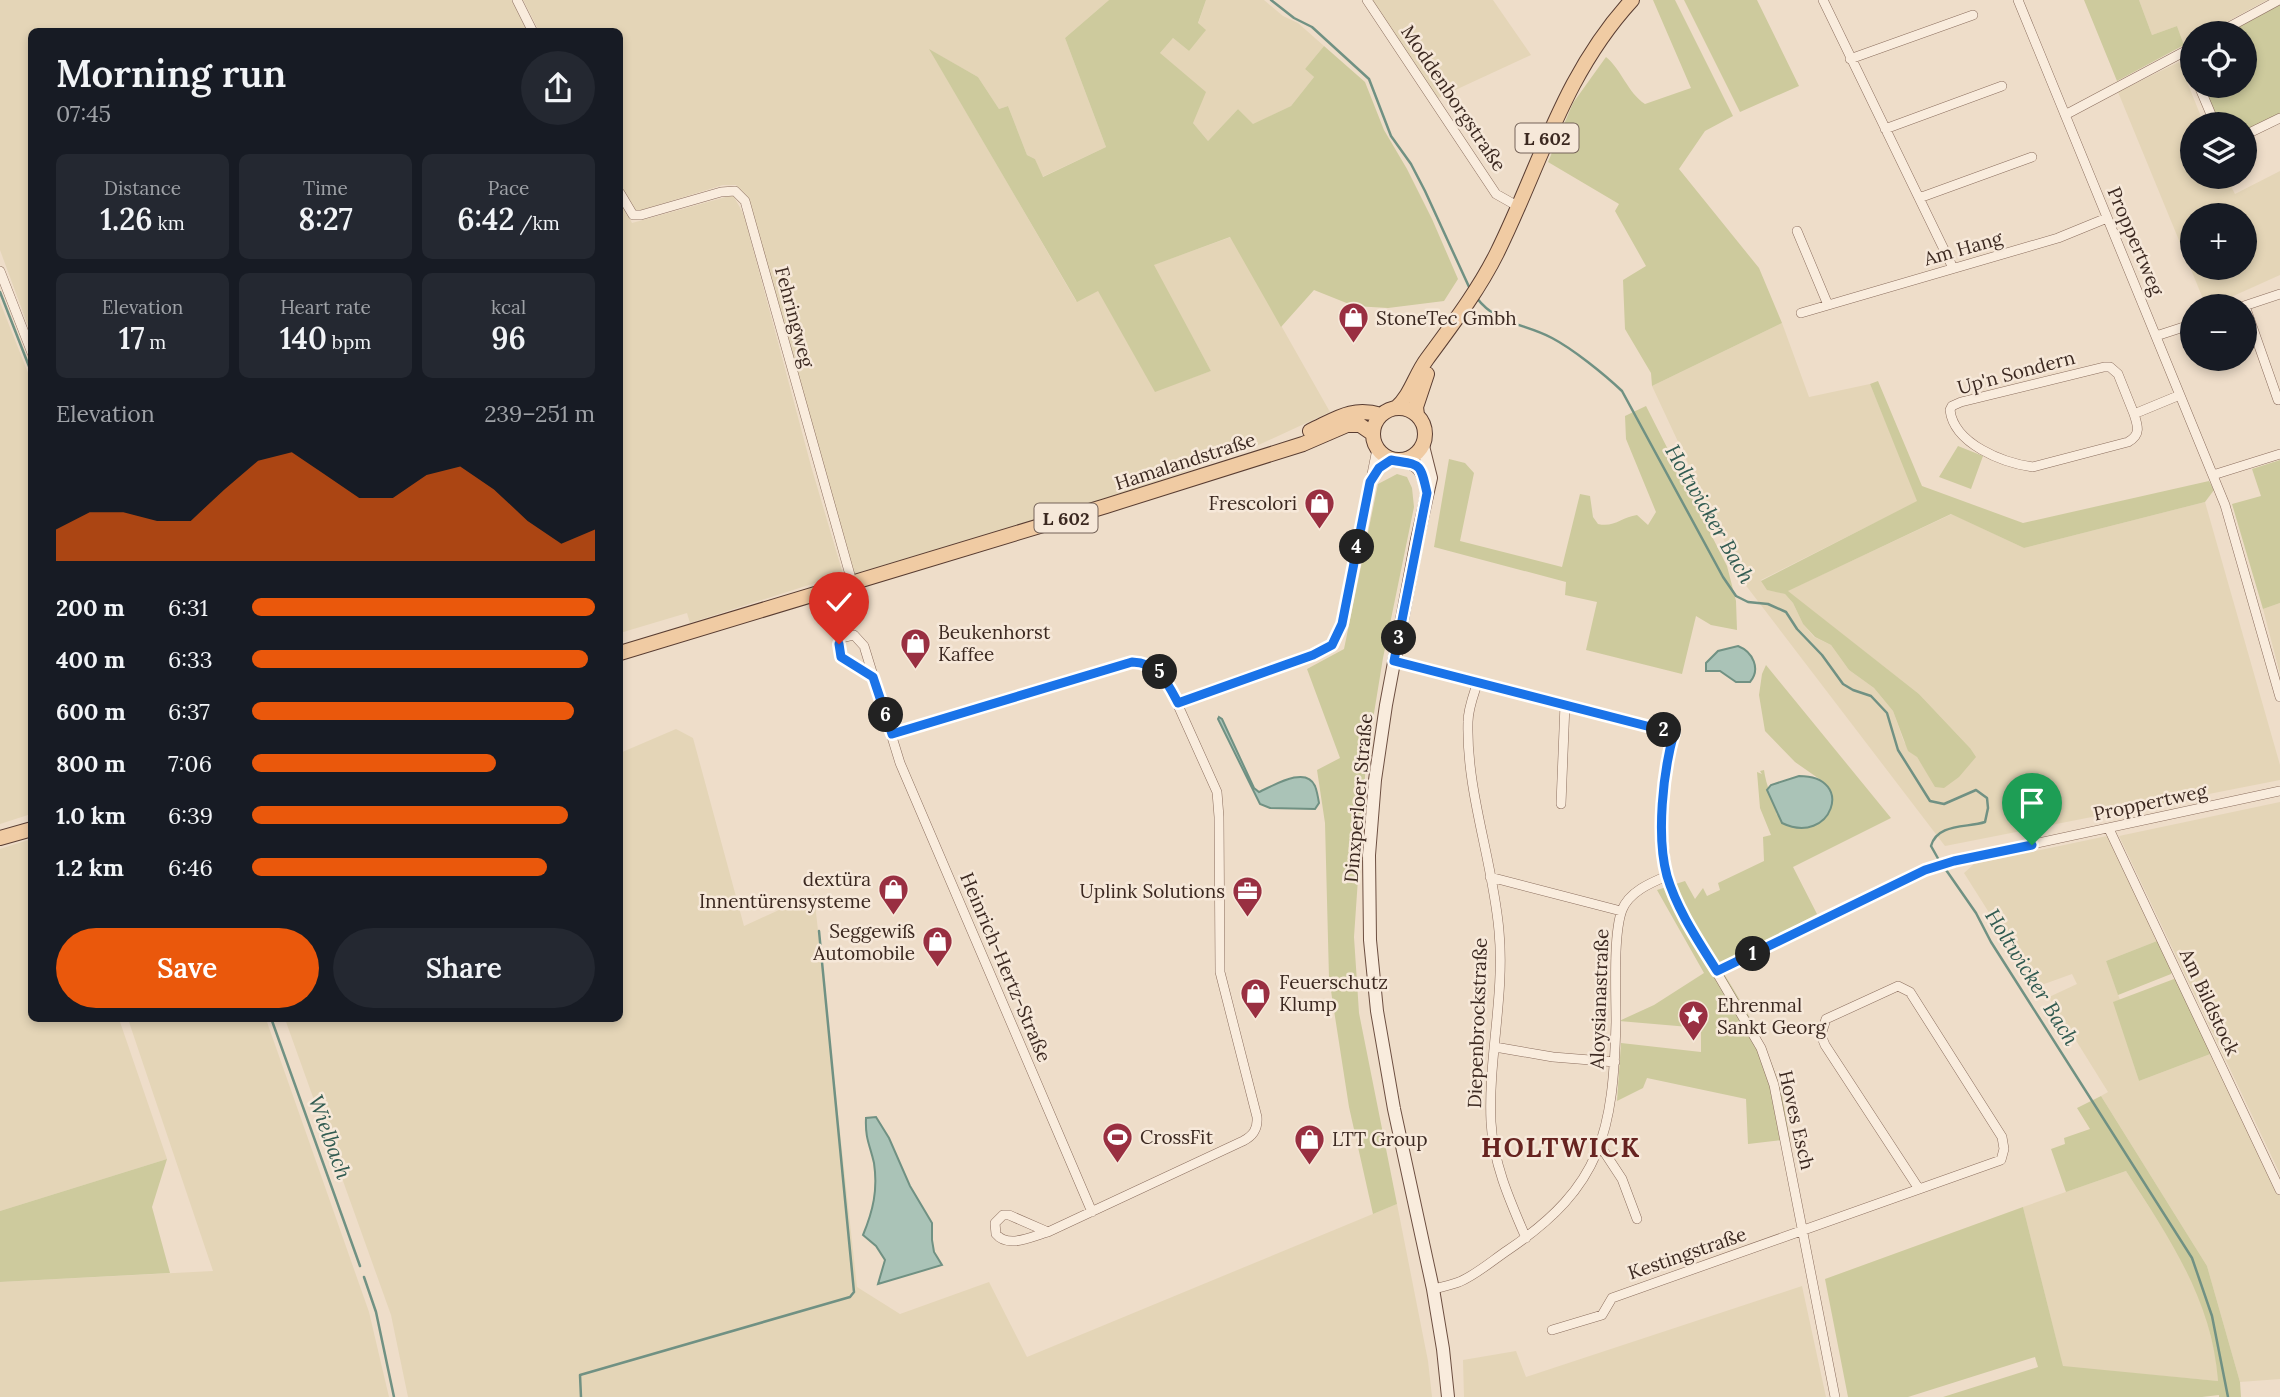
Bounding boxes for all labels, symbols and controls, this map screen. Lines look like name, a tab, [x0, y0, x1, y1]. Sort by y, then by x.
street label: Moddenborgstraße	[1396, 20, 1512, 176]
map controls	[2180, 21, 2257, 371]
button: locate	[2180, 21, 2257, 98]
text: Morning run	[56, 49, 286, 97]
button: share	[521, 51, 595, 125]
text: 07:45	[56, 99, 111, 128]
button: layers	[2180, 112, 2257, 189]
road number: L 602	[1516, 124, 1578, 153]
text: Distance	[104, 176, 181, 200]
text: Time	[303, 176, 348, 200]
text: Pace	[488, 176, 529, 200]
street label: Proppertweg	[2102, 183, 2170, 299]
text: 1.26	[100, 200, 152, 238]
text: 8:27	[298, 200, 353, 238]
text: 6:42	[457, 200, 514, 238]
button: +	[2180, 203, 2257, 280]
text: km	[152, 211, 185, 235]
text: /km	[514, 211, 560, 235]
street label: Am Hang	[1920, 225, 2005, 271]
street label: Fehringweg	[770, 264, 820, 371]
button: −	[2180, 294, 2257, 371]
text: Elevation	[102, 295, 183, 319]
text: Heart rate	[280, 295, 371, 319]
text: kcal	[491, 295, 526, 319]
shop icon: StoneTec Gmbh	[1336, 301, 1370, 345]
place label: StoneTec Gmbh	[1376, 306, 1517, 330]
text: 17	[119, 319, 144, 357]
text: 140	[280, 319, 327, 357]
text: 96	[491, 319, 526, 357]
text: m	[144, 330, 166, 354]
text: bpm	[327, 330, 371, 354]
street label: Up'n Sondern	[1955, 345, 2077, 399]
text: Elevation	[56, 399, 155, 428]
text: 239–251 m	[484, 399, 595, 428]
street label: Hamalandstraße	[1112, 427, 1258, 495]
water label: Holtwicker Bach	[1659, 440, 1761, 588]
shop icon: Frescolori	[1303, 486, 1337, 530]
place label: Frescolori	[1209, 491, 1297, 515]
road number: L 602	[1034, 504, 1098, 532]
pin: 4	[1340, 530, 1374, 564]
text: 4	[1351, 534, 1362, 558]
pin	[809, 572, 869, 644]
icon: check	[820, 583, 858, 621]
text: 200 m	[56, 593, 125, 622]
text: 6:31	[168, 593, 208, 622]
place label: Beukenhorst Kaffee	[938, 620, 1051, 666]
pin: 3	[1382, 620, 1416, 656]
text: 3	[1393, 625, 1404, 649]
shop icon: Beukenhorst Kaffee	[898, 626, 932, 670]
text: 400 m	[56, 645, 125, 674]
text: 6:33	[168, 645, 213, 674]
pin: 5	[1142, 654, 1178, 690]
text: 5	[1154, 659, 1165, 683]
text: 600 m	[56, 697, 126, 726]
text: 6:37	[168, 697, 210, 726]
pin: 6	[868, 698, 903, 732]
text: 6	[880, 702, 891, 726]
street label: Dinxperloer Straße	[1339, 712, 1377, 884]
pin: 2	[1646, 712, 1682, 748]
text: 2	[1658, 717, 1669, 741]
text: 800 m	[56, 749, 126, 778]
text: 7:06	[168, 749, 212, 778]
pin	[2002, 773, 2062, 845]
street label: Proppertweg	[2091, 778, 2209, 826]
icon: arrive	[2013, 784, 2051, 822]
text: 1.0 km	[56, 801, 126, 830]
text: 6:39	[168, 801, 213, 830]
text: 1.2 km	[56, 853, 124, 882]
text: 6:46	[168, 853, 213, 882]
place label: dextüra Innentürensysteme	[699, 867, 871, 913]
street label: Heinrich-Hertz-Straße	[955, 869, 1057, 1065]
shop icon: dextüra Innentürensysteme	[877, 873, 911, 917]
office icon: Uplink Solutions	[1231, 874, 1265, 918]
place label: Uplink Solutions	[1080, 879, 1225, 903]
water label: Holtwicker Bach	[1979, 904, 2085, 1050]
place label: Seggewiß Automobile	[812, 919, 915, 965]
shop icon: Seggewiß Automobile	[921, 925, 955, 969]
button: Save	[56, 928, 319, 1008]
button: Share	[333, 928, 595, 1008]
street label: Aloysianastraße	[1585, 928, 1613, 1071]
pin: 1	[1736, 936, 1770, 972]
street label: Diepenbrockstraße	[1462, 937, 1492, 1109]
text: 1	[1749, 941, 1756, 965]
street label: Am Bildstock	[2174, 944, 2246, 1060]
place label: Feuerschutz Klump	[1279, 970, 1388, 1016]
shop icon: Feuerschutz Klump	[1239, 976, 1273, 1020]
place label: Ehrenmal Sankt Georg	[1717, 993, 1827, 1039]
place icon: Ehrenmal Sankt Georg	[1677, 999, 1711, 1043]
street label: Hoves Esch	[1774, 1068, 1820, 1172]
water label: Wielbach	[302, 1091, 358, 1183]
sports icon: CrossFit	[1100, 1120, 1134, 1164]
shop icon: LTT Group	[1292, 1122, 1326, 1166]
place label: CrossFit	[1140, 1125, 1214, 1149]
place label: LTT Group	[1332, 1127, 1428, 1151]
district label: HOLTWICK	[1481, 1131, 1641, 1164]
street label: Kestingstraße	[1625, 1221, 1749, 1285]

